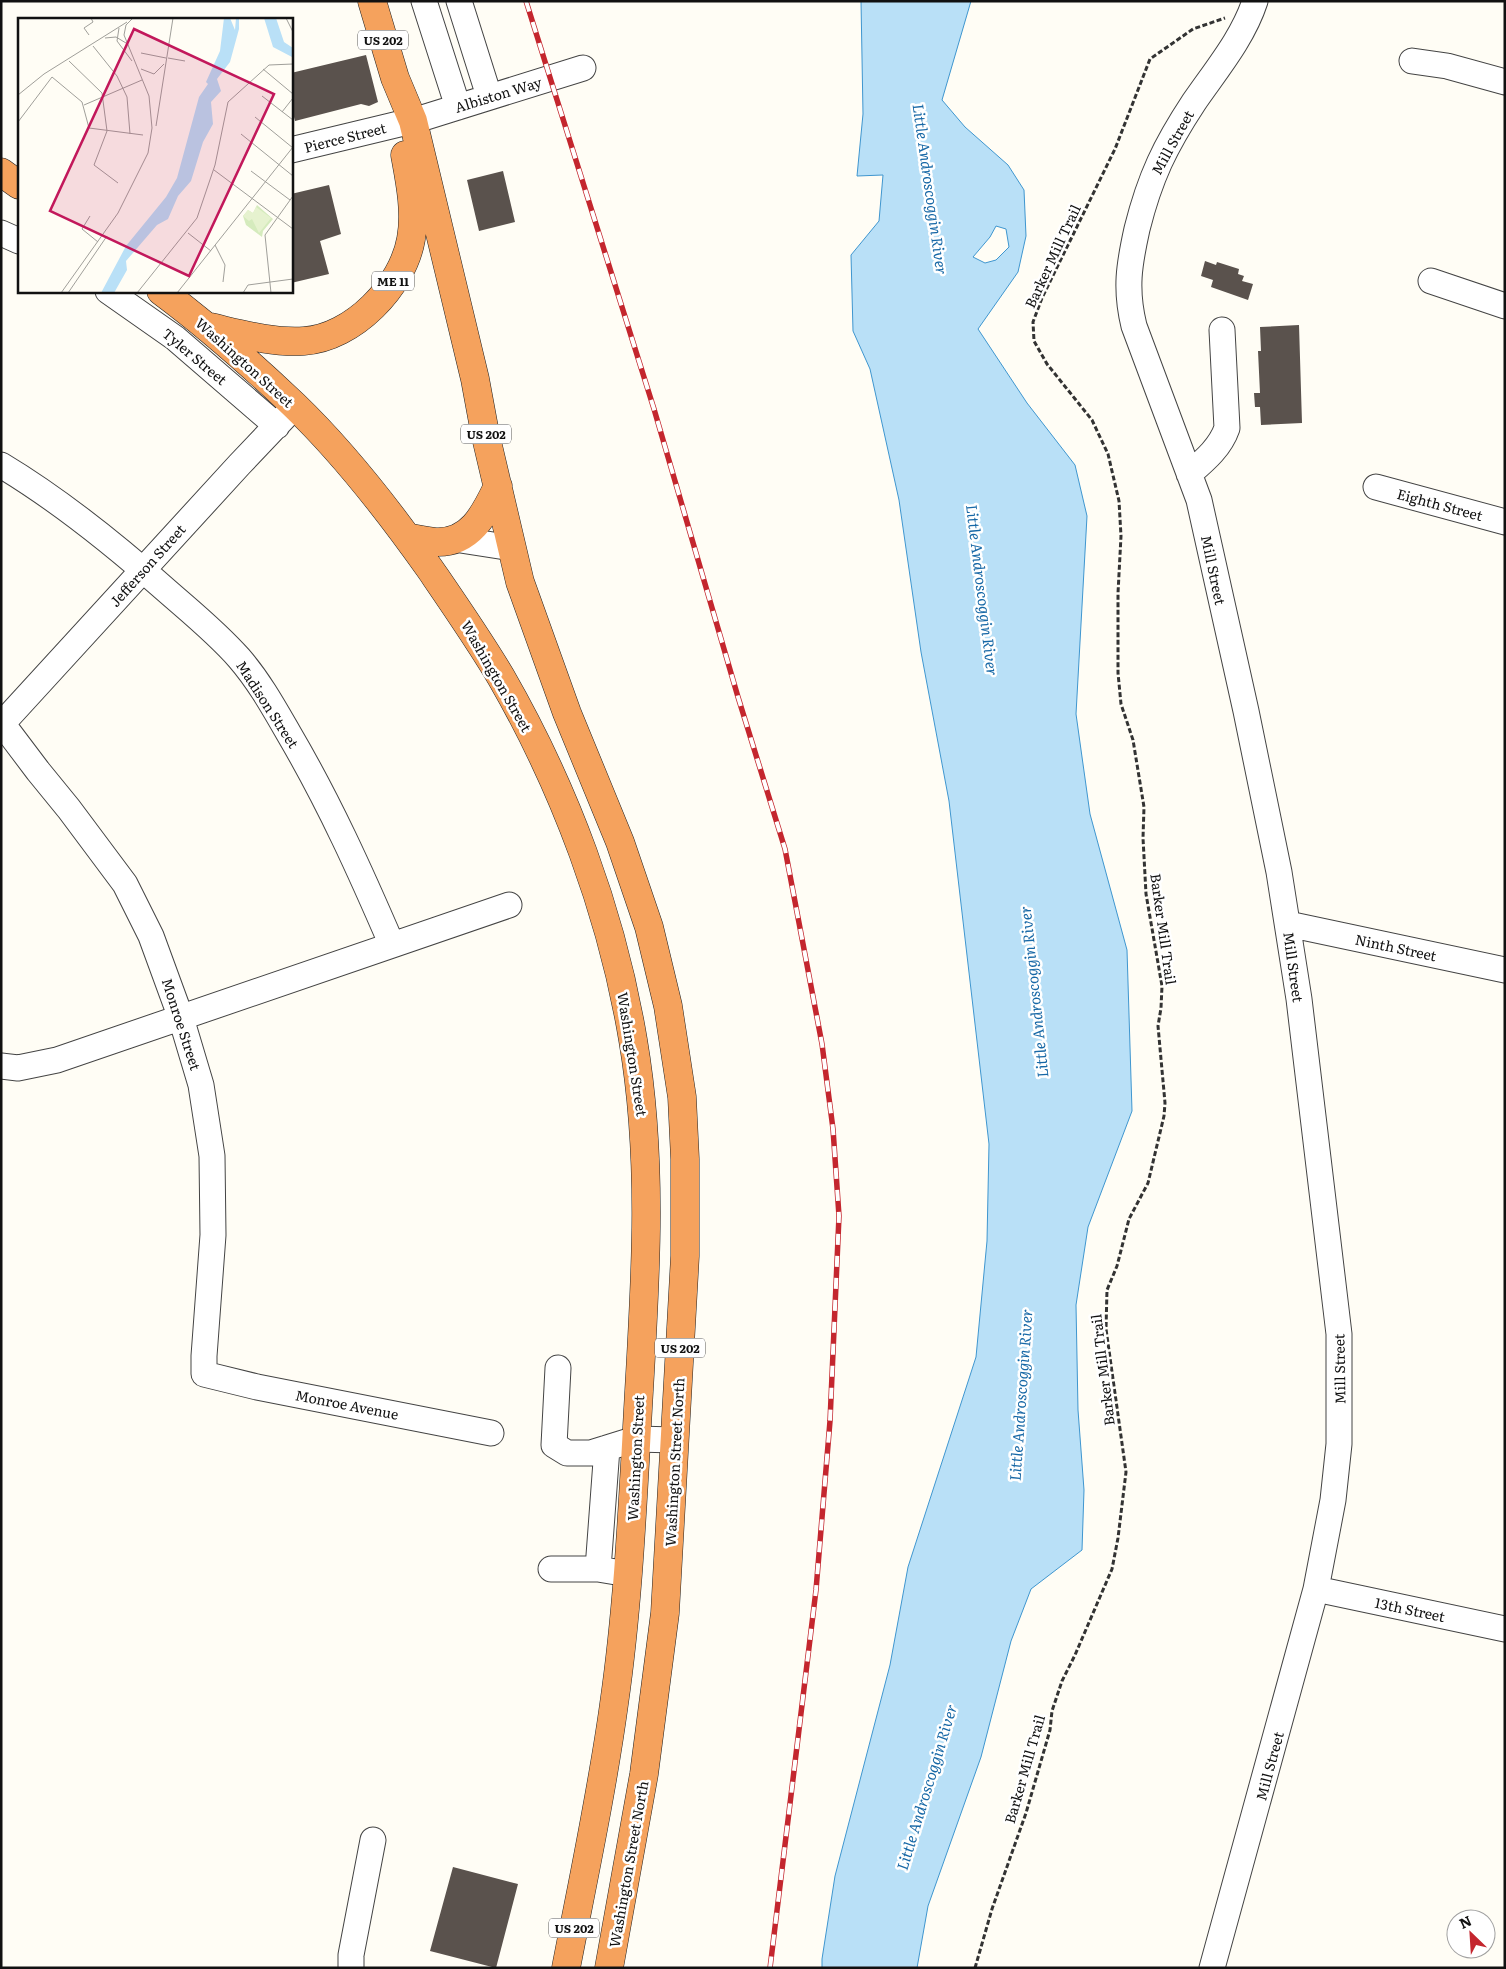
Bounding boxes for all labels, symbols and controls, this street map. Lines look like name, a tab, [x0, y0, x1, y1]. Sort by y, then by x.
inset map	[18, 18, 292, 292]
road number: US 202	[358, 30, 408, 50]
street label: Albiston Way	[452, 71, 545, 117]
water label: Little Androscoggin River	[908, 102, 954, 276]
street label: Mill Street	[1146, 106, 1198, 178]
street label: Pierce Street	[302, 117, 388, 157]
street label: Barker Mill Trail	[1019, 201, 1085, 311]
road number: ME 11	[372, 272, 414, 290]
street label: Washington Street	[192, 313, 299, 412]
street label: Tyler Street	[158, 323, 232, 389]
road number: US 202	[461, 424, 511, 444]
street label: Eighth Street	[1395, 483, 1485, 525]
water label: Little Androscoggin River	[961, 503, 1005, 677]
street label: Jefferson Street	[105, 519, 190, 611]
street label: Mill Street	[1197, 533, 1231, 607]
street label: Washington Street	[457, 617, 537, 736]
street label: Madison Street	[232, 656, 304, 752]
street label: Barker Mill Trail	[1146, 872, 1182, 986]
water label: Little Androscoggin River	[1013, 905, 1053, 1079]
street label: Ninth Street	[1354, 929, 1439, 965]
street label: Mill Street	[1279, 931, 1309, 1004]
street label: Monroe Street	[158, 975, 206, 1073]
street label: Washington Street	[613, 990, 653, 1118]
water label: Little Androscoggin River	[1003, 1308, 1037, 1482]
street label: Barker Mill Trail	[1085, 1313, 1119, 1427]
street label: Mill Street	[1328, 1333, 1350, 1405]
road number: US 202	[655, 1339, 705, 1358]
street label: Washington Street North	[660, 1377, 688, 1547]
street label: Monroe Avenue	[294, 1384, 400, 1424]
street label: Washington Street	[622, 1394, 648, 1521]
street label: 13th Street	[1373, 1592, 1447, 1626]
water label: Little Androscoggin River	[890, 1701, 962, 1873]
street label: Barker Mill Trail	[999, 1712, 1049, 1826]
street label: Mill Street	[1250, 1729, 1288, 1803]
street label: Washington Street North	[603, 1779, 653, 1949]
north arrow	[1446, 1909, 1496, 1959]
text: N	[1456, 1910, 1475, 1933]
road number: US 202	[549, 1919, 599, 1938]

